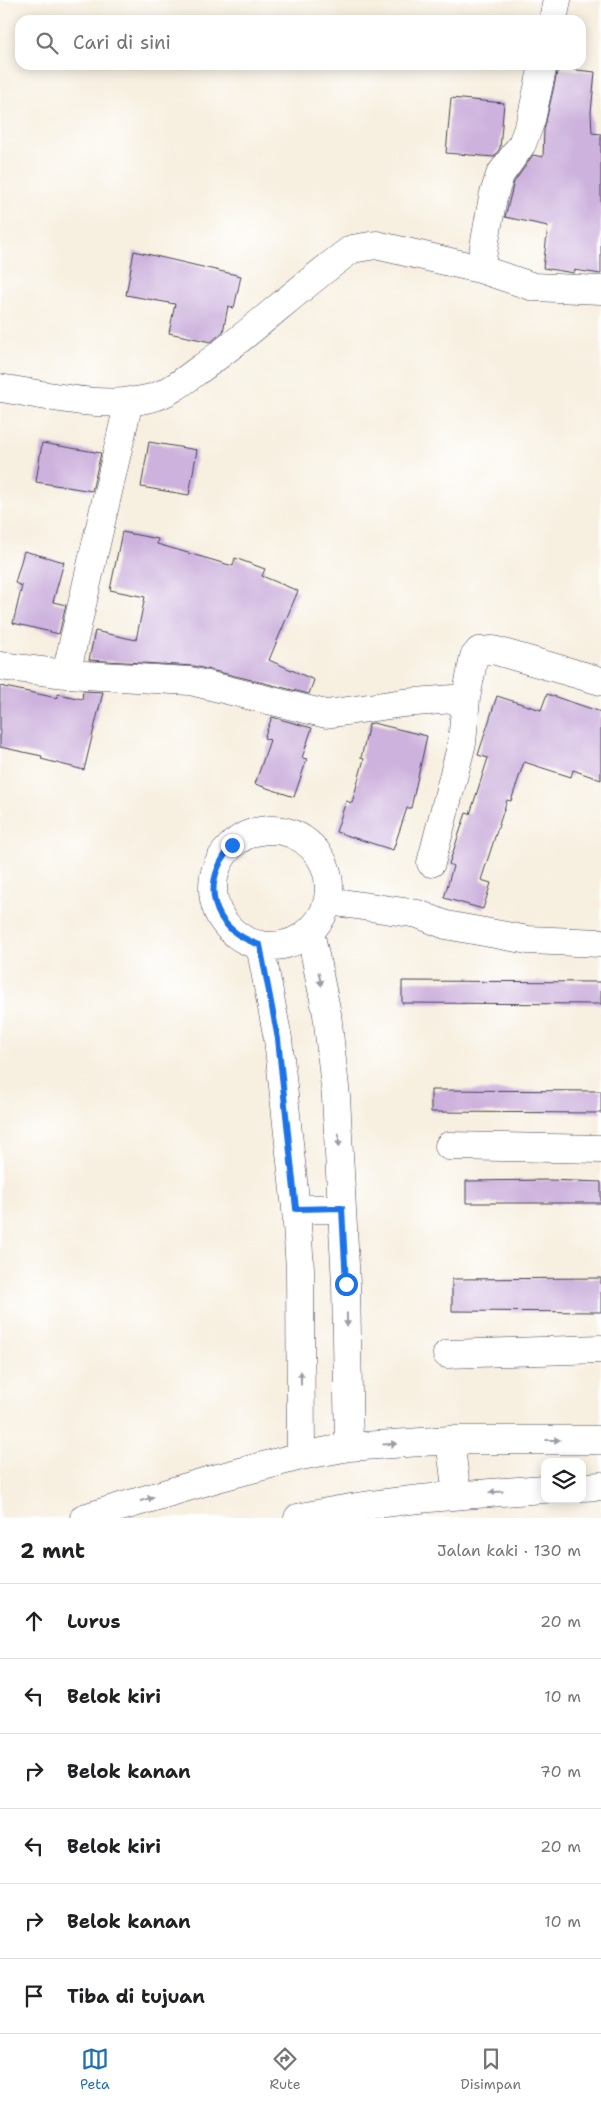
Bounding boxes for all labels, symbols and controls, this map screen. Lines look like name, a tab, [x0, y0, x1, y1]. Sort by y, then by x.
search box	[15, 15, 586, 70]
icon: search	[33, 29, 61, 57]
text: Cari di sini	[73, 30, 171, 55]
route end	[221, 834, 244, 857]
one-way arrow	[316, 971, 324, 987]
one-way arrow	[335, 1132, 343, 1148]
route start	[335, 1273, 358, 1296]
one-way arrow	[343, 1312, 351, 1328]
one-way arrow	[297, 1370, 305, 1386]
one-way arrow	[545, 1436, 561, 1444]
one-way arrow	[383, 1440, 399, 1448]
map controls	[541, 1458, 586, 1503]
button: layers	[541, 1458, 586, 1503]
one-way arrow	[488, 1489, 504, 1497]
one-way arrow	[140, 1494, 155, 1502]
text: 2 mnt	[20, 1537, 85, 1565]
text: Jalan kaki · 130 m	[437, 1540, 581, 1561]
icon: ahead	[20, 1607, 48, 1635]
text: Lurus	[67, 1609, 121, 1634]
text: 20 m	[540, 1611, 581, 1632]
icon: left	[20, 1682, 48, 1710]
text: Belok kiri	[67, 1684, 161, 1709]
text: 10 m	[544, 1686, 581, 1707]
icon: right	[20, 1757, 48, 1785]
text: Belok kanan	[67, 1759, 191, 1784]
text: 70 m	[540, 1761, 581, 1782]
icon: left	[20, 1832, 48, 1860]
text: Belok kiri	[67, 1834, 161, 1859]
text: 20 m	[540, 1836, 581, 1857]
icon: right	[20, 1907, 48, 1935]
text: Belok kanan	[67, 1909, 191, 1934]
text: 10 m	[544, 1911, 581, 1932]
icon: arrive	[20, 1982, 48, 2010]
text: Tiba di tujuan	[67, 1984, 205, 2009]
tab: Peta	[80, 2045, 110, 2093]
tab: Rute	[270, 2045, 301, 2093]
tab: Disimpan	[460, 2045, 521, 2093]

